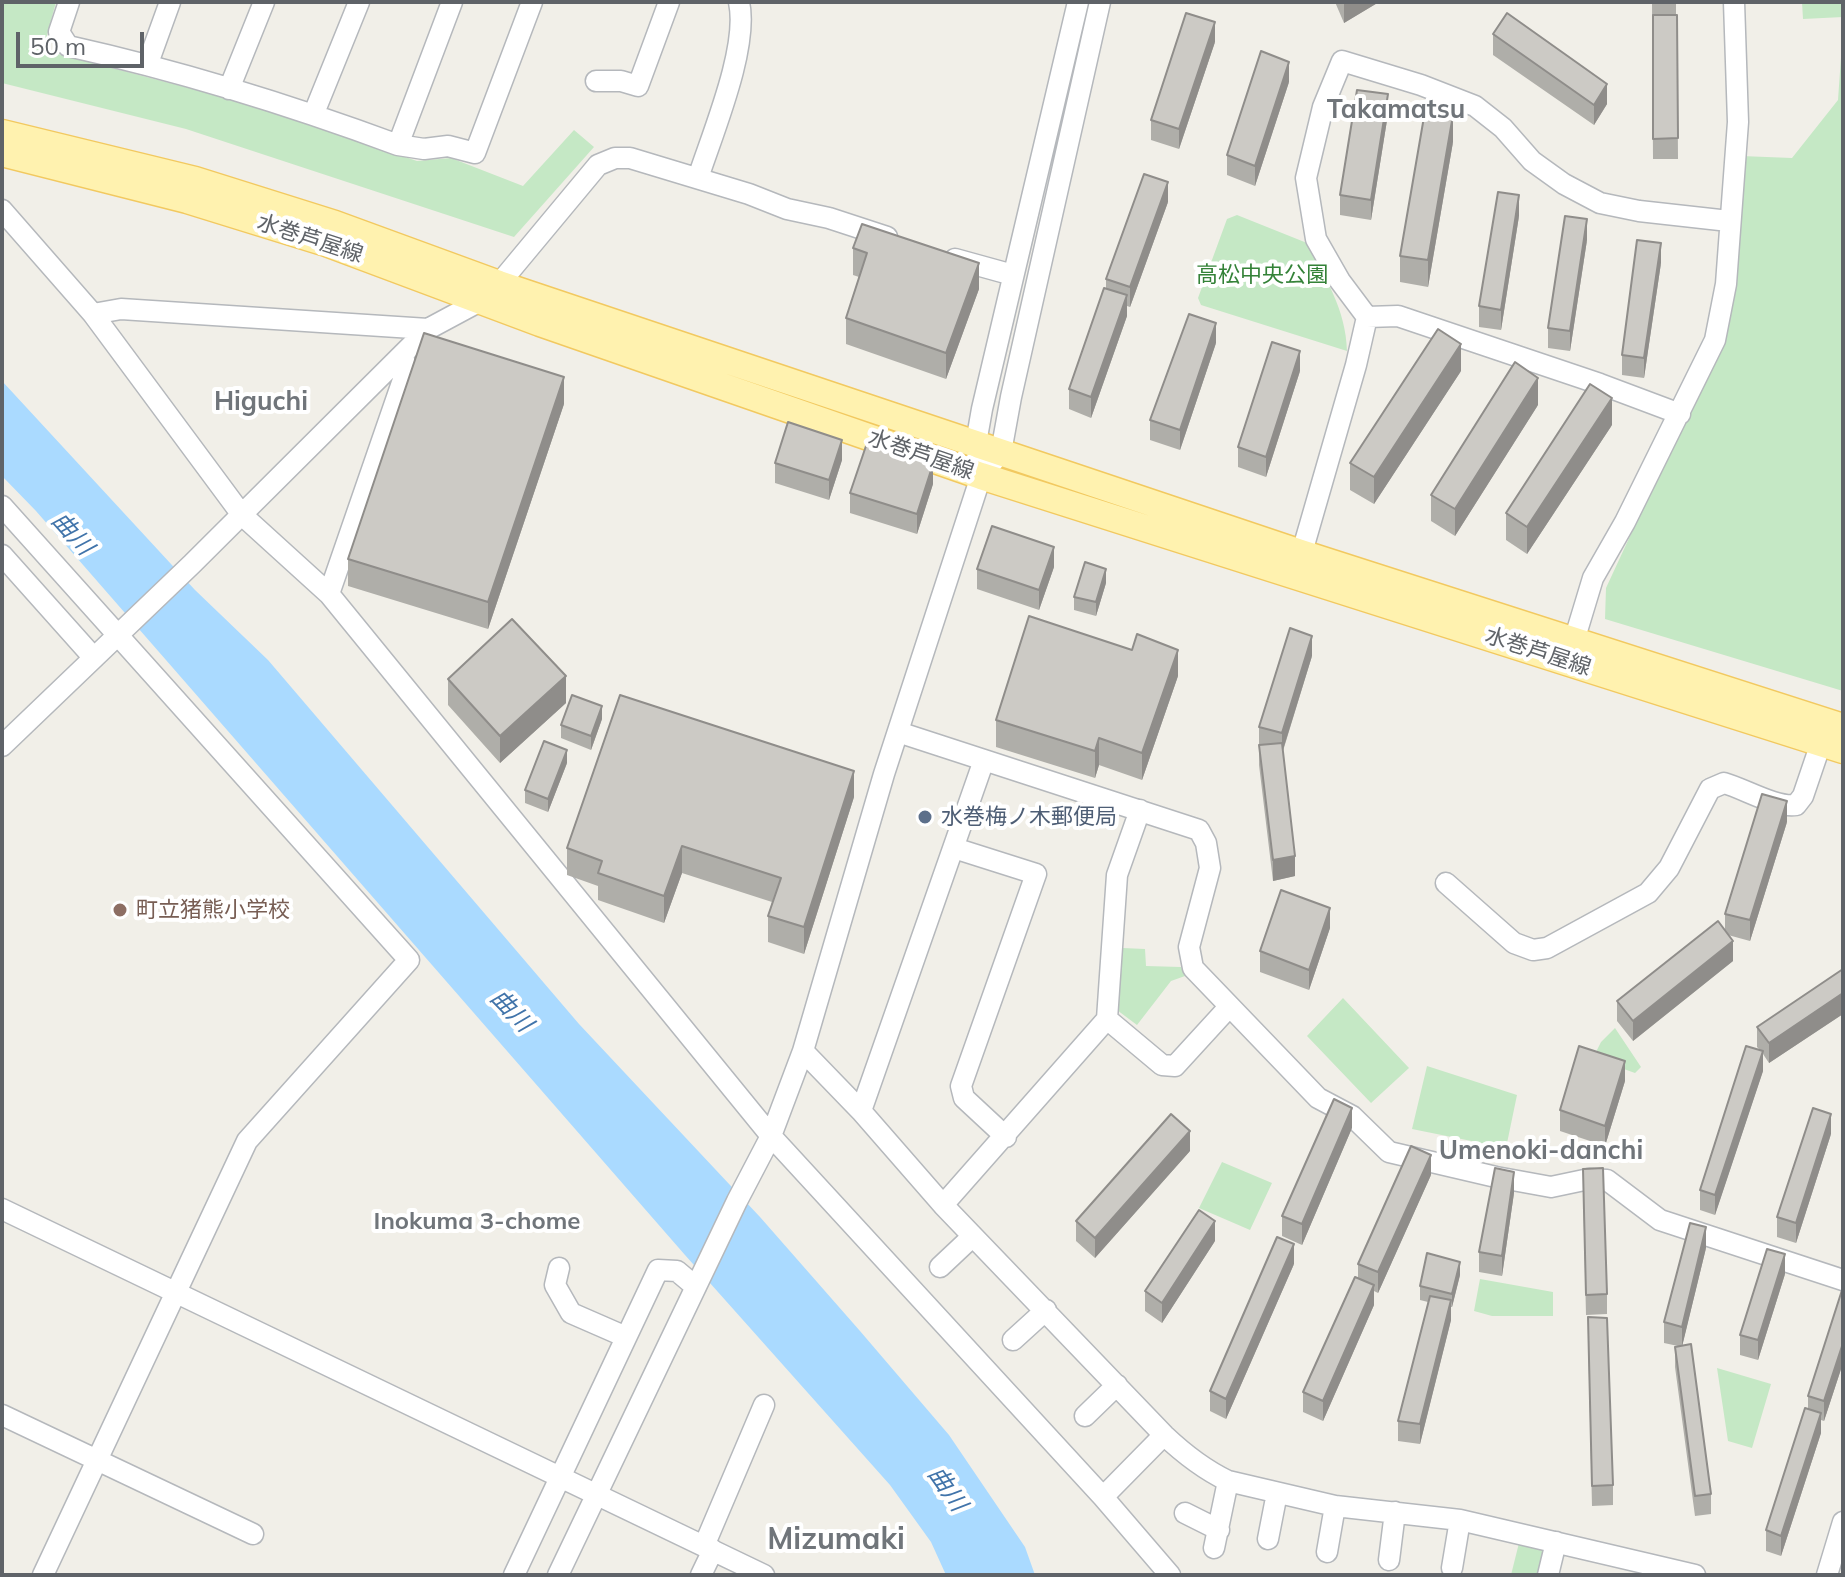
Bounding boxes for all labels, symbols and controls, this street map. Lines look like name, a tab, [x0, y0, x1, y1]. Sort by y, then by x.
scale bar	[20, 16, 148, 66]
text: 50 m	[30, 31, 86, 61]
district label: Takamatsu	[1327, 94, 1465, 126]
street label: 水巻芦屋線	[254, 209, 366, 269]
park label: 高松中央公園	[1196, 262, 1328, 288]
district label: Higuchi	[214, 386, 308, 418]
street label: 水巻芦屋線	[865, 425, 977, 485]
water label: 曲川	[45, 507, 99, 561]
street label: 水巻芦屋線	[1482, 622, 1594, 682]
place label: 水巻梅ノ木郵便局	[941, 804, 1117, 830]
marker: 水巻梅ノ木郵便局	[916, 808, 934, 826]
place label: 町立猪熊小学校	[136, 897, 290, 923]
marker: 町立猪熊小学校	[111, 901, 129, 919]
water label: 曲川	[484, 984, 538, 1038]
district label: Umenoki-danchi	[1439, 1135, 1643, 1167]
district label: Inokuma 3-chome	[374, 1208, 580, 1236]
water label: 曲川	[921, 1461, 973, 1517]
district label: Mizumaki	[767, 1522, 905, 1558]

